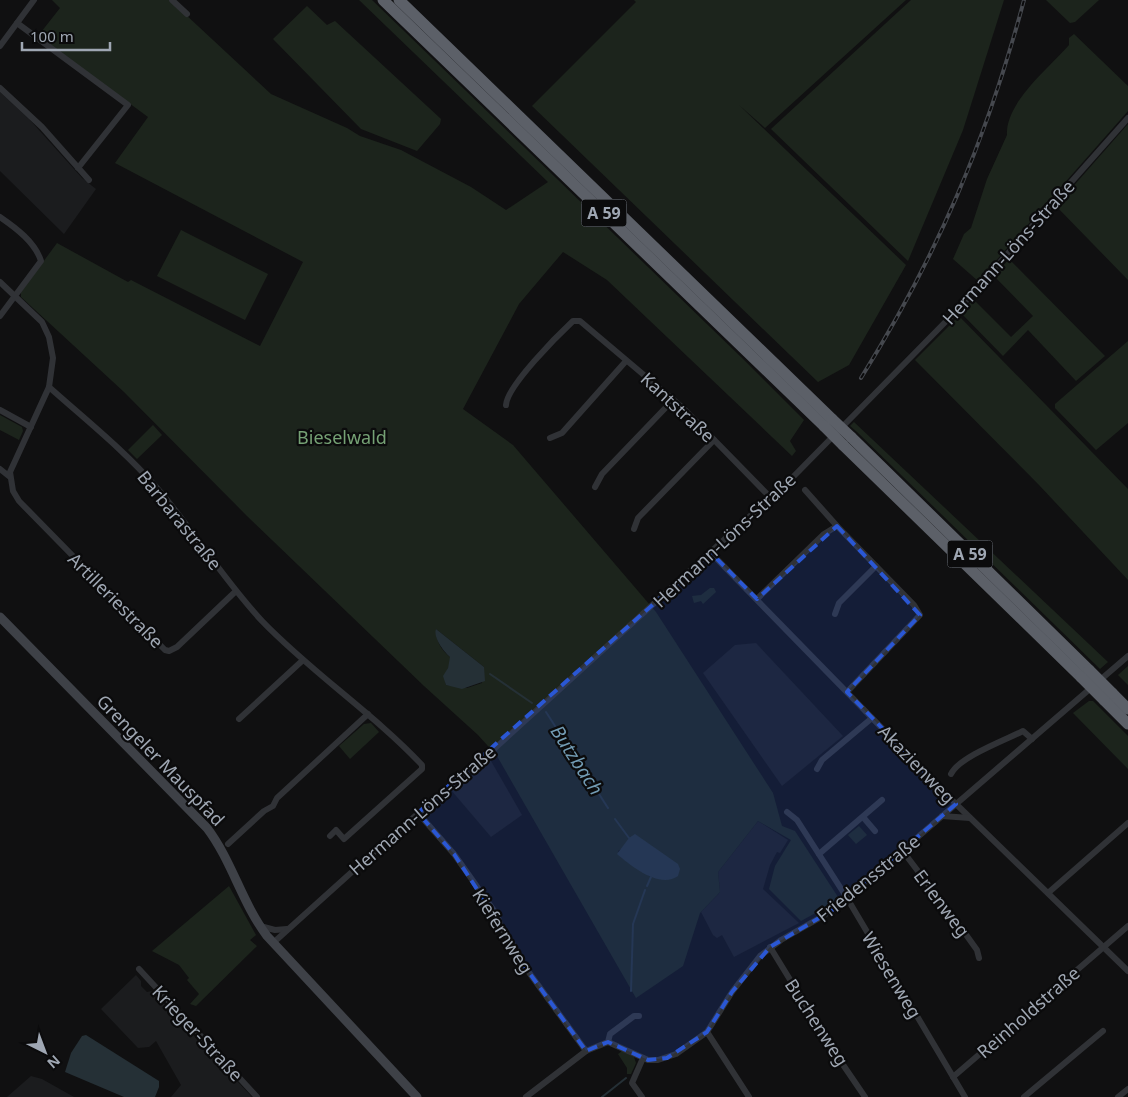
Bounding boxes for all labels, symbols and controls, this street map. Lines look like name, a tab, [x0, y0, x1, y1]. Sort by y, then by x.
scale bar	[22, 20, 110, 52]
text: 100 m	[30, 26, 74, 46]
street label: Hermann-Löns-Straße	[937, 175, 1079, 329]
road number: A 59	[582, 200, 626, 227]
street label: Kantstraße	[636, 367, 720, 447]
park label: Bieselwald	[297, 425, 387, 449]
street label: Barbarastraße	[132, 465, 228, 575]
street label: Hermann-Löns-Straße	[647, 468, 801, 612]
road number: A 59	[948, 540, 992, 568]
street label: Artilleriestraße	[63, 547, 169, 653]
street label: Grengeler Mauspfad	[92, 689, 230, 831]
street label: Akazienweg	[873, 719, 961, 809]
water label: Butzbach	[545, 720, 609, 800]
street label: Hermann-Löns-Straße	[344, 740, 500, 880]
street label: Friedensstraße	[811, 829, 925, 927]
street label: Erlenweg	[909, 864, 975, 942]
street label: Kiefernweg	[467, 884, 539, 978]
street label: Wiesenweg	[857, 927, 927, 1023]
street label: Reinholdstraße	[972, 961, 1084, 1063]
street label: Buchenweg	[780, 974, 854, 1070]
street label: Krieger-Straße	[147, 980, 249, 1086]
north arrow	[20, 1027, 70, 1077]
text: N	[43, 1051, 65, 1073]

